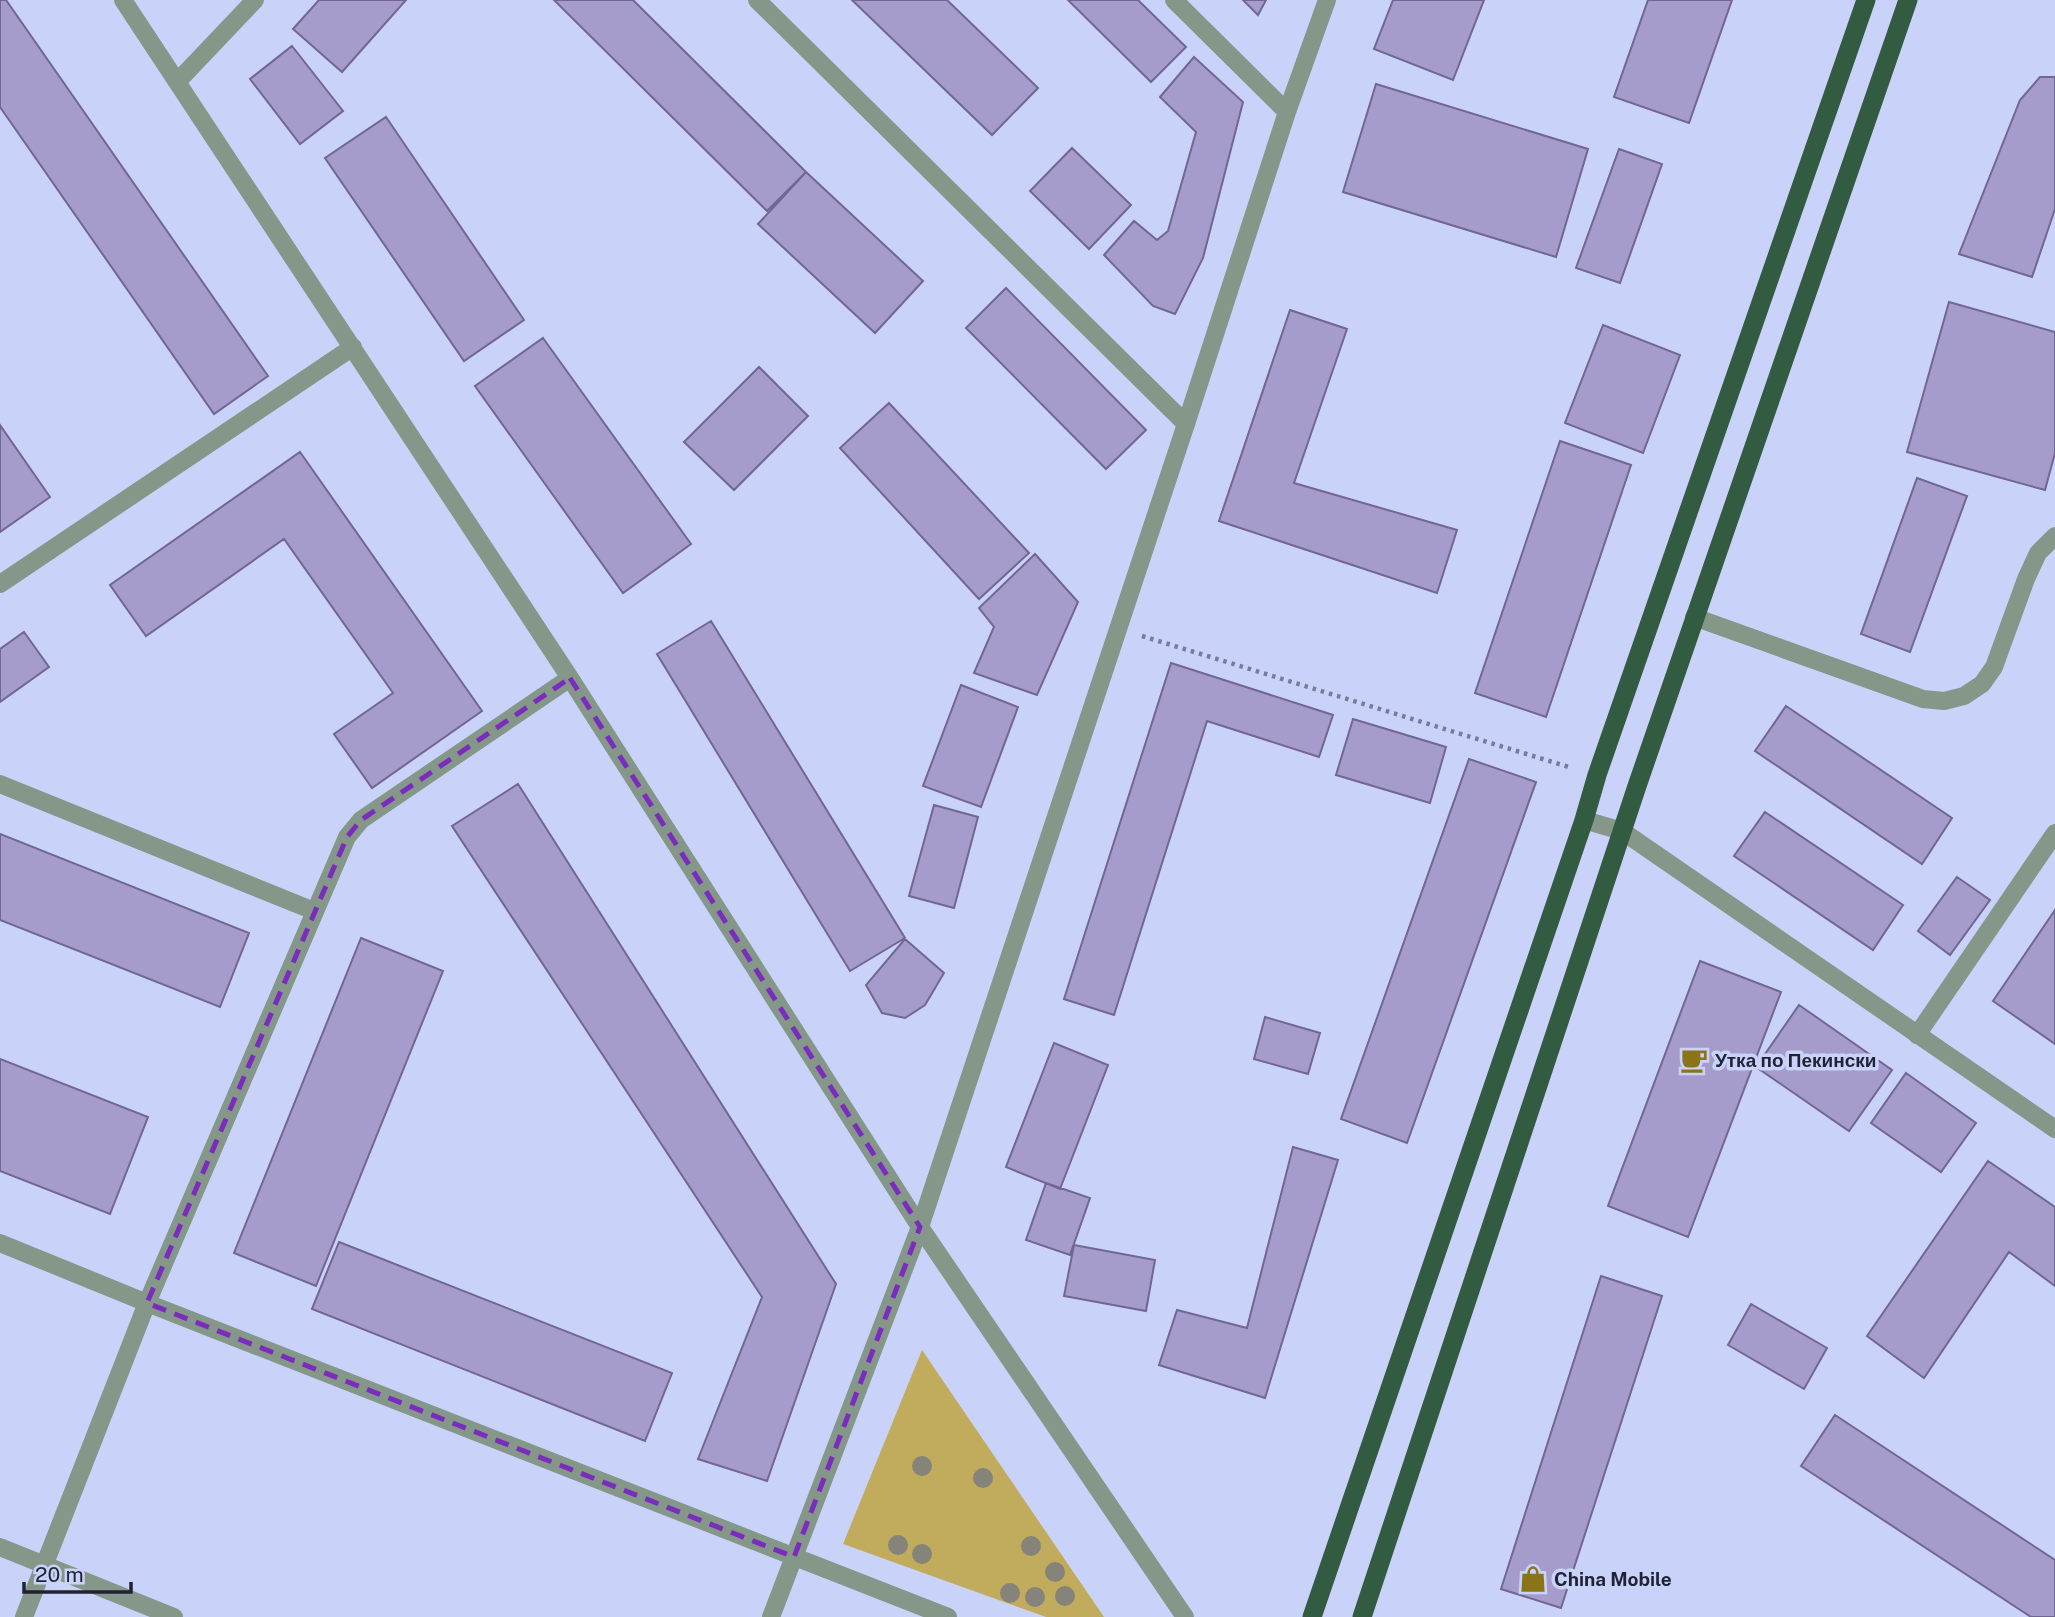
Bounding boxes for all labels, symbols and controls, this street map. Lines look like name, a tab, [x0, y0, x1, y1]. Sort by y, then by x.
cafe icon: Утка по Пекински	[1679, 1045, 1709, 1075]
place label: Утка по Пекински	[1715, 1049, 1877, 1071]
scale bar	[24, 1550, 131, 1594]
text: 20 m	[35, 1562, 84, 1587]
shop icon: China Mobile	[1518, 1564, 1548, 1594]
place label: China Mobile	[1554, 1568, 1672, 1590]

